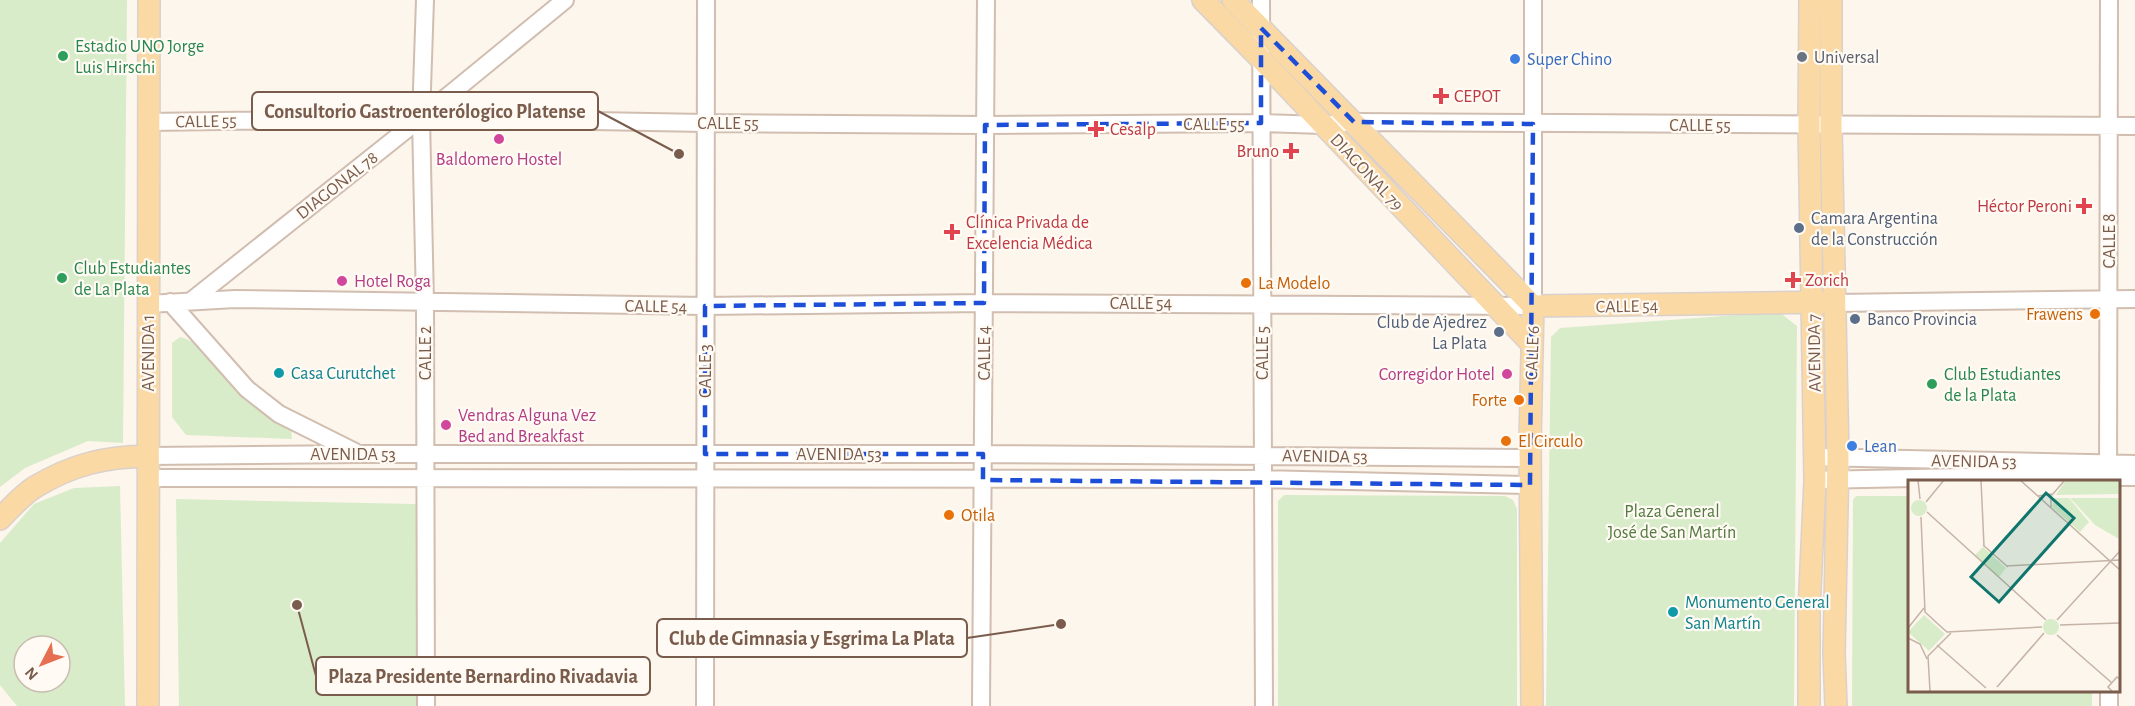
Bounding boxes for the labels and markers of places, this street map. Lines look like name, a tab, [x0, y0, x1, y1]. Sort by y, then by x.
place label: Estadio UNO Jorge Luis Hirschi	[75, 38, 204, 77]
marker: Estadio UNO Jorge Luis Hirschi	[56, 49, 70, 63]
place label: Universal	[1814, 49, 1879, 67]
marker: Universal	[1795, 50, 1809, 64]
place label: Super Chino	[1527, 51, 1612, 69]
marker: Super Chino	[1508, 52, 1522, 66]
marker: CEPOT	[1432, 87, 1450, 105]
place label: CEPOT	[1454, 88, 1501, 106]
callout: Consultorio Gastroenterólogico Platense	[252, 92, 598, 130]
marker: Cesalp	[1087, 120, 1105, 138]
place label: Cesalp	[1110, 121, 1156, 139]
marker: Baldomero Hostel	[492, 132, 506, 146]
place label: Bruno	[1237, 143, 1279, 161]
marker: Bruno	[1284, 144, 1298, 158]
place label: Baldomero Hostel	[436, 151, 562, 169]
place label: Héctor Peroni	[1977, 198, 2072, 216]
marker: Héctor Peroni	[2077, 199, 2091, 213]
place label: Camara Argentina de la Construcción	[1811, 210, 1938, 249]
place label: Clínica Privada de Excelencia Médica	[966, 214, 1093, 253]
marker: Camara Argentina de la Construcción	[1792, 221, 1806, 235]
marker: Clínica Privada de Excelencia Médica	[943, 223, 961, 241]
place label: Club Estudiantes de La Plata	[74, 260, 191, 299]
marker: Club Estudiantes de La Plata	[55, 271, 69, 285]
place label: Zorich	[1805, 272, 1849, 290]
place label: Hotel Roga	[354, 273, 431, 291]
marker: Zorich	[1786, 273, 1800, 287]
marker: Hotel Roga	[335, 274, 349, 288]
place label: La Modelo	[1258, 275, 1331, 293]
marker: La Modelo	[1239, 276, 1253, 290]
place label: Frawens	[2026, 306, 2083, 324]
marker: Frawens	[2088, 307, 2102, 321]
place label: Banco Provincia	[1867, 311, 1977, 329]
marker: Banco Provincia	[1848, 312, 1862, 326]
place label: Club de Ajedrez La Plata	[1377, 314, 1487, 353]
marker: Club de Ajedrez La Plata	[1492, 325, 1506, 339]
place label: Casa Curutchet	[291, 365, 396, 383]
marker: Casa Curutchet	[272, 366, 286, 380]
place label: Corregidor Hotel	[1379, 366, 1495, 384]
place label: Club Estudiantes de la Plata	[1944, 366, 2061, 405]
marker: Corregidor Hotel	[1500, 367, 1514, 381]
marker: Club Estudiantes de la Plata	[1925, 377, 1939, 391]
place label: Forte	[1472, 392, 1507, 410]
marker: Forte	[1512, 393, 1526, 407]
place label: Vendras Alguna Vez Bed and Breakfast	[458, 407, 596, 446]
marker: Vendras Alguna Vez Bed and Breakfast	[439, 418, 453, 432]
place label: El Circulo	[1518, 433, 1583, 451]
marker: El Circulo	[1499, 434, 1513, 448]
place label: Lean	[1864, 438, 1897, 456]
marker: Lean	[1845, 439, 1859, 453]
place label: Otila	[961, 507, 995, 525]
marker: Otila	[942, 508, 956, 522]
place label: Monumento General San Martín	[1685, 594, 1830, 633]
marker: Monumento General San Martín	[1666, 605, 1680, 619]
callout: Club de Gimnasia y Esgrima La Plata	[657, 619, 967, 657]
callout: Plaza Presidente Bernardino Rivadavia	[316, 657, 650, 695]

